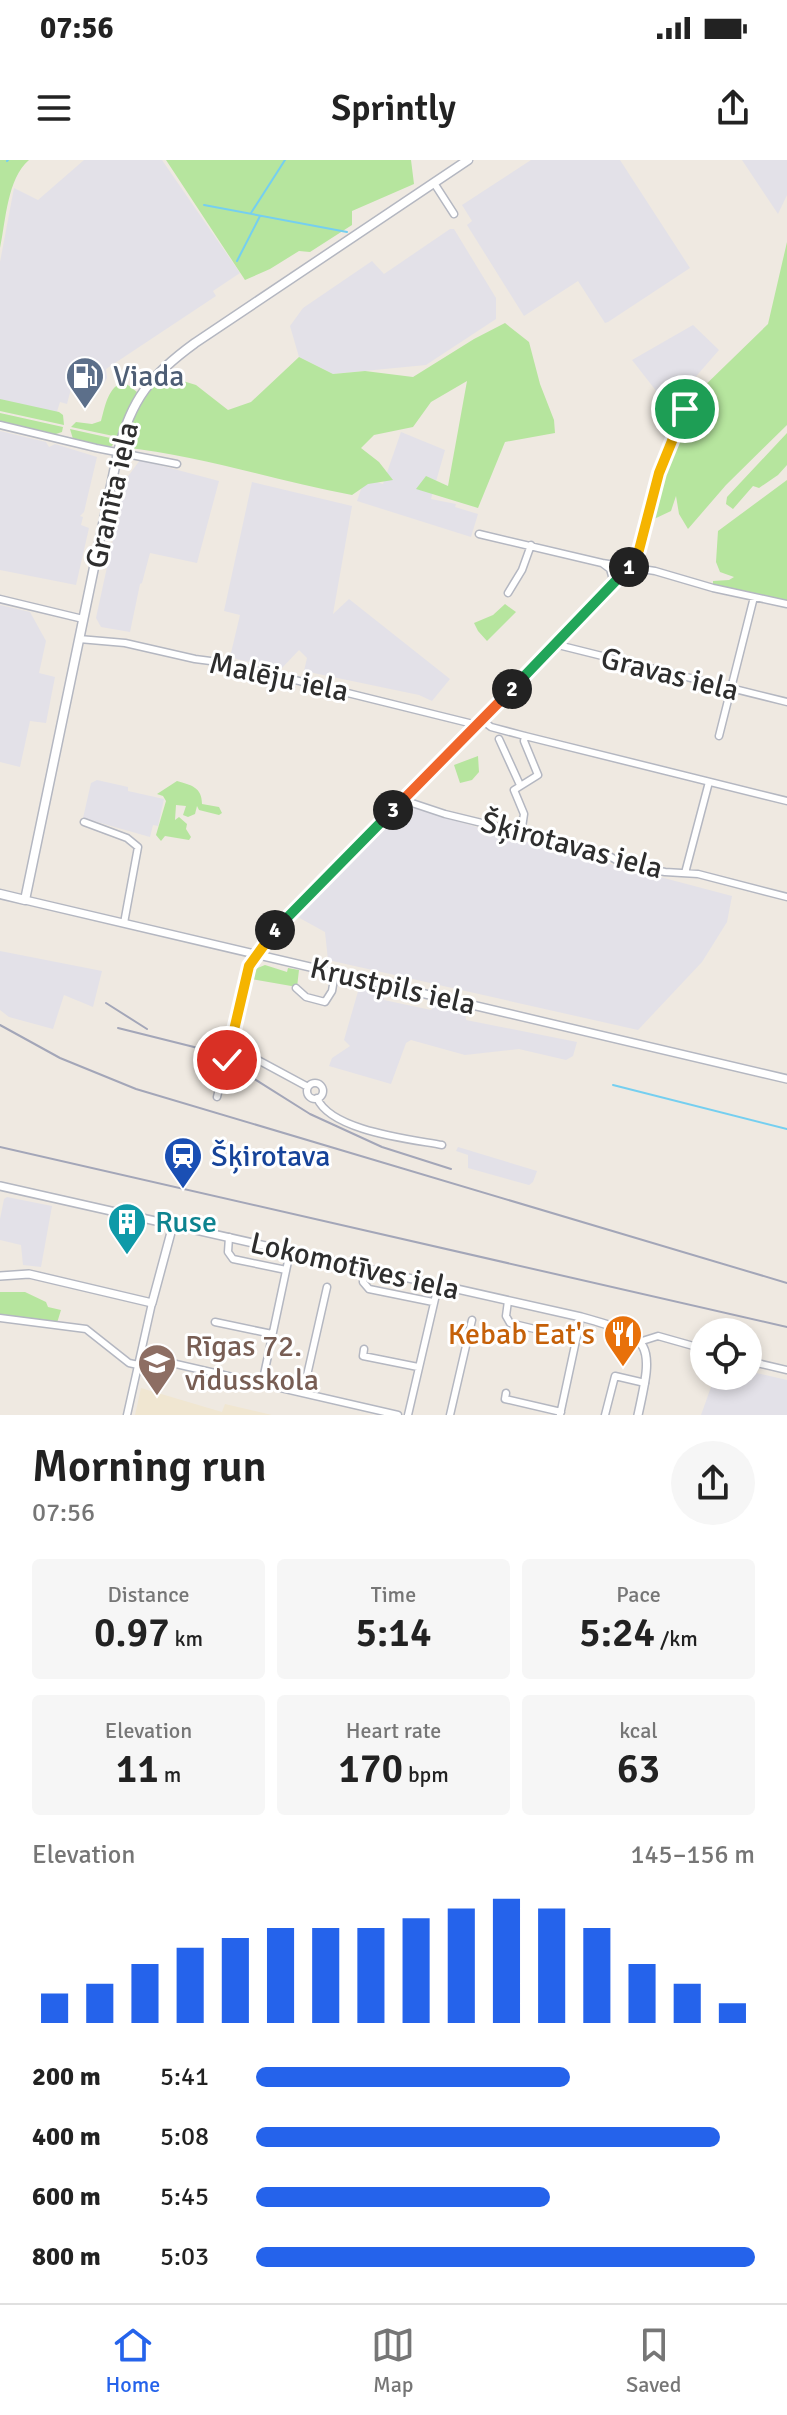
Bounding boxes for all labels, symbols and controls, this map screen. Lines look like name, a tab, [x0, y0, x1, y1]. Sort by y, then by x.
text: 07:56	[40, 10, 114, 47]
icon: menu	[32, 86, 76, 130]
text: Sprintly	[331, 86, 456, 131]
icon: share	[711, 86, 755, 130]
fuel station icon: Viada	[64, 355, 106, 410]
place label: Viada	[113, 358, 185, 395]
pin	[651, 375, 719, 443]
icon: arrive	[663, 387, 707, 431]
street label: Granīta iela	[78, 418, 147, 572]
pin: 1	[609, 547, 649, 587]
text: 1	[623, 553, 635, 580]
street label: Gravas iela	[597, 640, 743, 709]
street label: Malēju iela	[206, 645, 352, 710]
pin: 2	[492, 669, 532, 709]
text: 2	[506, 675, 518, 702]
pin: 3	[373, 790, 413, 830]
text: 3	[387, 796, 399, 823]
street label: Šķirotavas iela	[477, 803, 667, 887]
pin: 4	[255, 910, 295, 950]
text: 4	[269, 916, 281, 943]
street label: Krustpils iela	[307, 949, 479, 1023]
pin	[193, 1026, 261, 1094]
icon: check	[205, 1038, 249, 1082]
station icon: Šķirotava	[162, 1135, 204, 1190]
place label: Šķirotava	[211, 1138, 331, 1175]
building icon: Ruse	[106, 1201, 148, 1256]
place label: Ruse	[155, 1204, 217, 1241]
street label: Lokomotīves iela	[247, 1224, 463, 1309]
restaurant icon: Kebab Eat's	[602, 1313, 644, 1368]
place label: Kebab Eat's	[448, 1316, 595, 1353]
map controls	[690, 1318, 762, 1390]
button: locate	[690, 1318, 762, 1390]
place label: Rīgas 72. vidusskola	[185, 1328, 319, 1399]
school or university icon: Rīgas 72. vidusskola	[136, 1342, 178, 1397]
text: Morning run	[32, 1440, 267, 1494]
button: share	[671, 1441, 755, 1525]
text: 07:56	[32, 1497, 95, 1529]
text: Distance	[108, 1581, 189, 1608]
text: Time	[371, 1581, 416, 1608]
text: Pace	[616, 1581, 661, 1608]
text: 0.97	[94, 1608, 170, 1658]
text: 5:14	[355, 1608, 432, 1658]
text: 5:24	[579, 1608, 655, 1658]
text: km	[170, 1625, 203, 1652]
text: /km	[655, 1625, 698, 1652]
text: Elevation	[105, 1717, 192, 1744]
text: Heart rate	[346, 1717, 441, 1744]
text: kcal	[619, 1717, 658, 1744]
text: 11	[116, 1744, 159, 1794]
text: 170	[338, 1744, 403, 1794]
text: 63	[617, 1744, 660, 1794]
text: m	[159, 1761, 181, 1788]
text: bpm	[403, 1761, 449, 1788]
text: Elevation	[32, 1839, 136, 1871]
text: 145–156 m	[631, 1839, 755, 1871]
text: 200 m	[32, 2061, 101, 2093]
text: 5:41	[160, 2061, 209, 2093]
text: 400 m	[32, 2121, 101, 2153]
text: 5:08	[160, 2121, 209, 2153]
text: 600 m	[32, 2181, 101, 2213]
text: 5:45	[160, 2181, 209, 2213]
text: 800 m	[32, 2241, 101, 2273]
text: 5:03	[160, 2241, 209, 2273]
tab: Home	[105, 2323, 160, 2398]
tab: Map	[371, 2323, 415, 2398]
tab: Saved	[626, 2323, 682, 2398]

